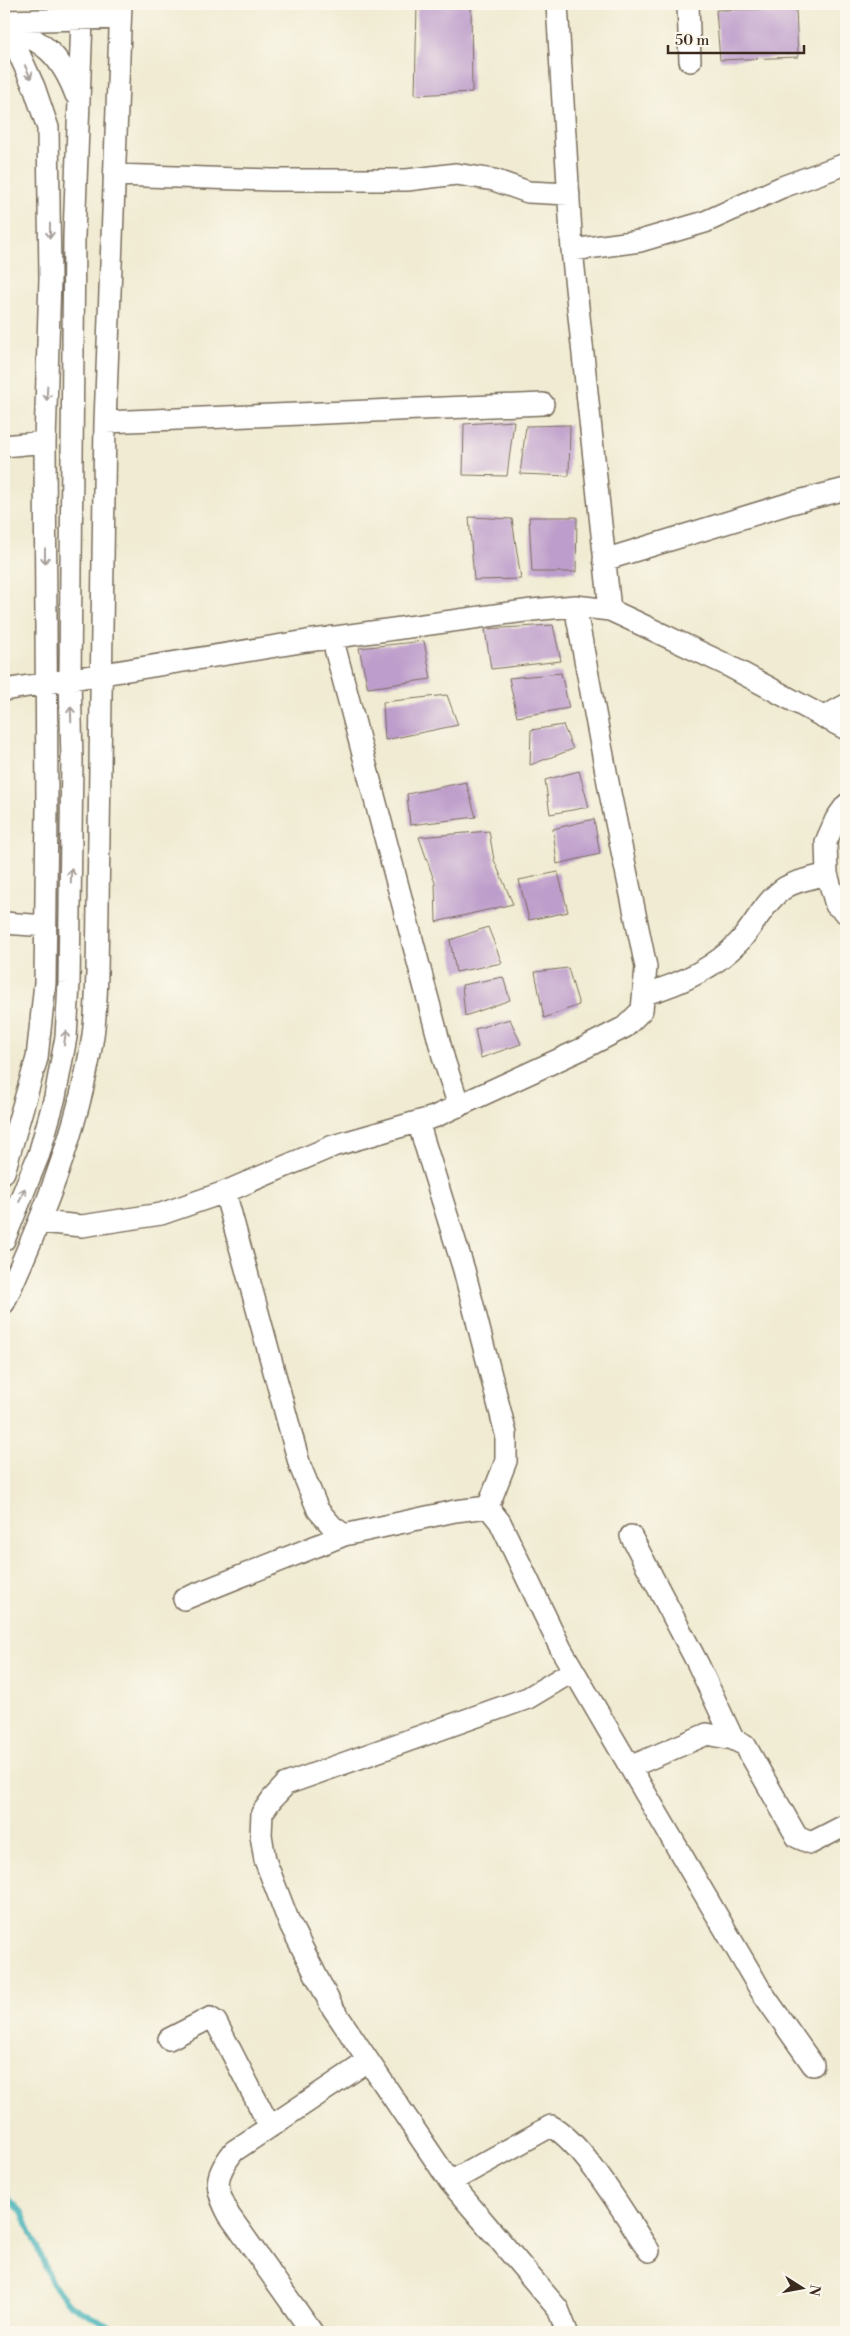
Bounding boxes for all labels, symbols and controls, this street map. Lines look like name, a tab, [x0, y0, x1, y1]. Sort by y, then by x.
scale bar	[668, 22, 804, 54]
text: 50 m	[675, 31, 709, 50]
one-way arrow	[23, 64, 33, 79]
one-way arrow	[45, 222, 55, 239]
one-way arrow	[42, 385, 51, 401]
one-way arrow	[40, 548, 50, 564]
one-way arrow	[66, 706, 76, 722]
one-way arrow	[66, 868, 76, 884]
one-way arrow	[60, 1031, 70, 1047]
one-way arrow	[18, 1188, 28, 1203]
north arrow	[778, 2264, 828, 2314]
text: N	[804, 2283, 824, 2297]

